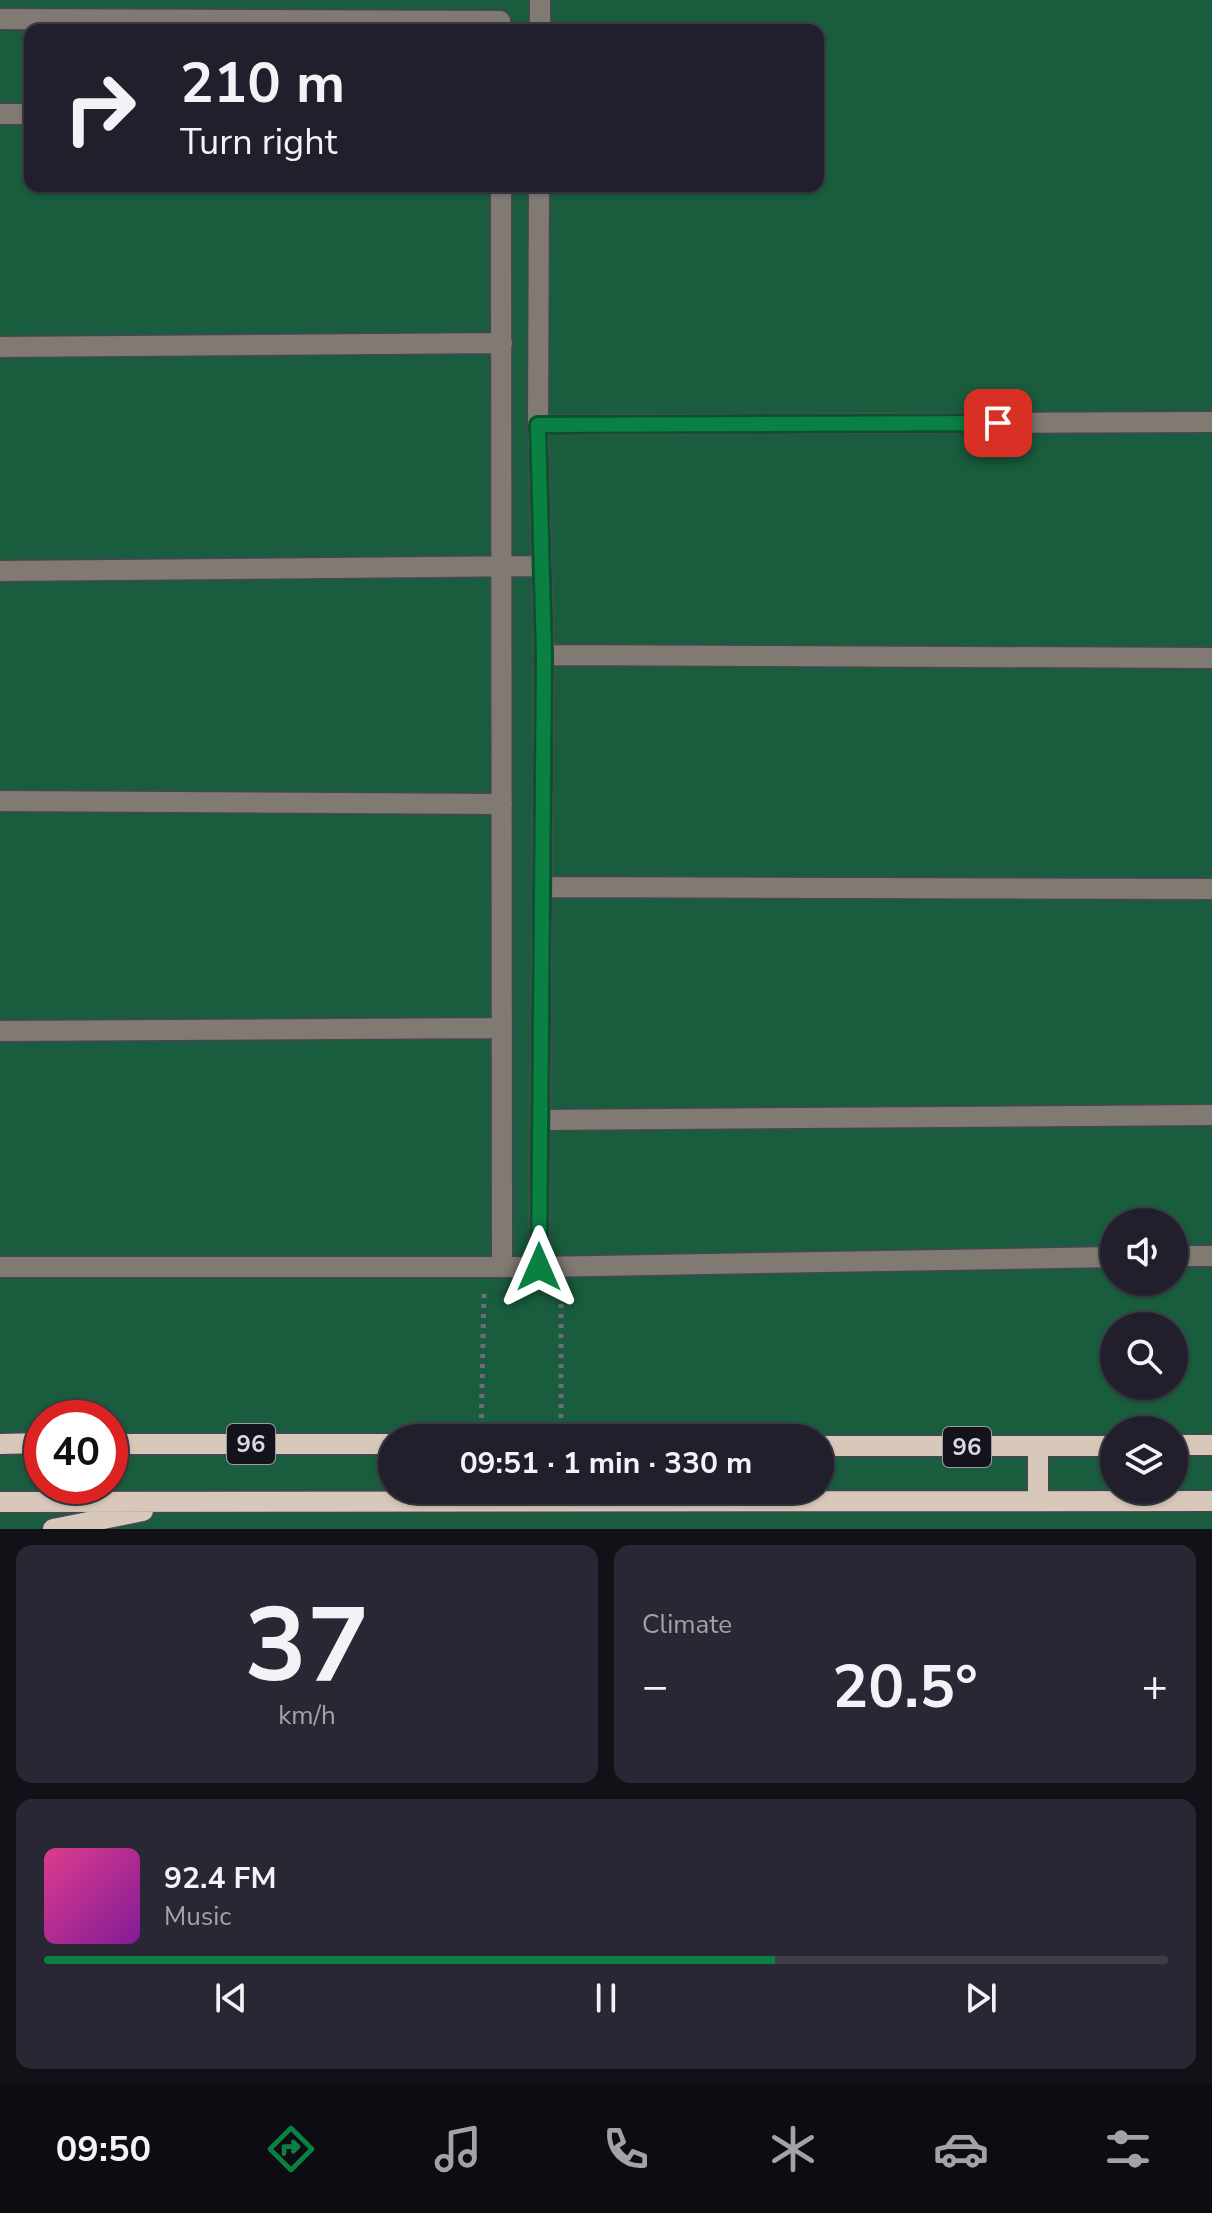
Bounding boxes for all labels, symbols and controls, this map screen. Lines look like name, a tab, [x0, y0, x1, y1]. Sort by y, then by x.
text: 210 m	[180, 45, 345, 122]
icon: right	[48, 56, 152, 160]
text: Turn right	[180, 118, 337, 167]
pin	[964, 389, 1032, 457]
icon: arrive	[976, 401, 1020, 445]
map controls	[1100, 1208, 1188, 1504]
button: sound	[1100, 1208, 1188, 1296]
position arrow	[497, 1225, 581, 1309]
button: search	[1100, 1312, 1188, 1400]
speed limit sign: 40	[24, 1400, 128, 1504]
button: layers	[1100, 1416, 1188, 1504]
road number: 96	[227, 1424, 275, 1464]
road number: 96	[943, 1427, 991, 1467]
text: 09:51 · 1 min · 330 m	[460, 1443, 752, 1484]
text: 37	[245, 1575, 369, 1717]
text: Climate	[642, 1607, 732, 1642]
text: 20.5°	[832, 1646, 978, 1728]
text: −	[642, 1657, 668, 1717]
text: +	[1142, 1657, 1168, 1717]
text: km/h	[278, 1698, 336, 1733]
text: 92.4 FM	[164, 1858, 276, 1899]
text: Music	[164, 1899, 231, 1934]
icon: previous	[209, 1976, 253, 2020]
icon: pause	[584, 1976, 628, 2020]
icon: next	[959, 1976, 1003, 2020]
icon: directions	[263, 2121, 319, 2177]
icon: music	[430, 2121, 486, 2177]
icon: phone	[598, 2121, 654, 2177]
icon: climate	[765, 2121, 821, 2177]
icon: car	[933, 2121, 989, 2177]
icon: filters	[1100, 2121, 1156, 2177]
text: 09:50	[56, 2125, 151, 2174]

